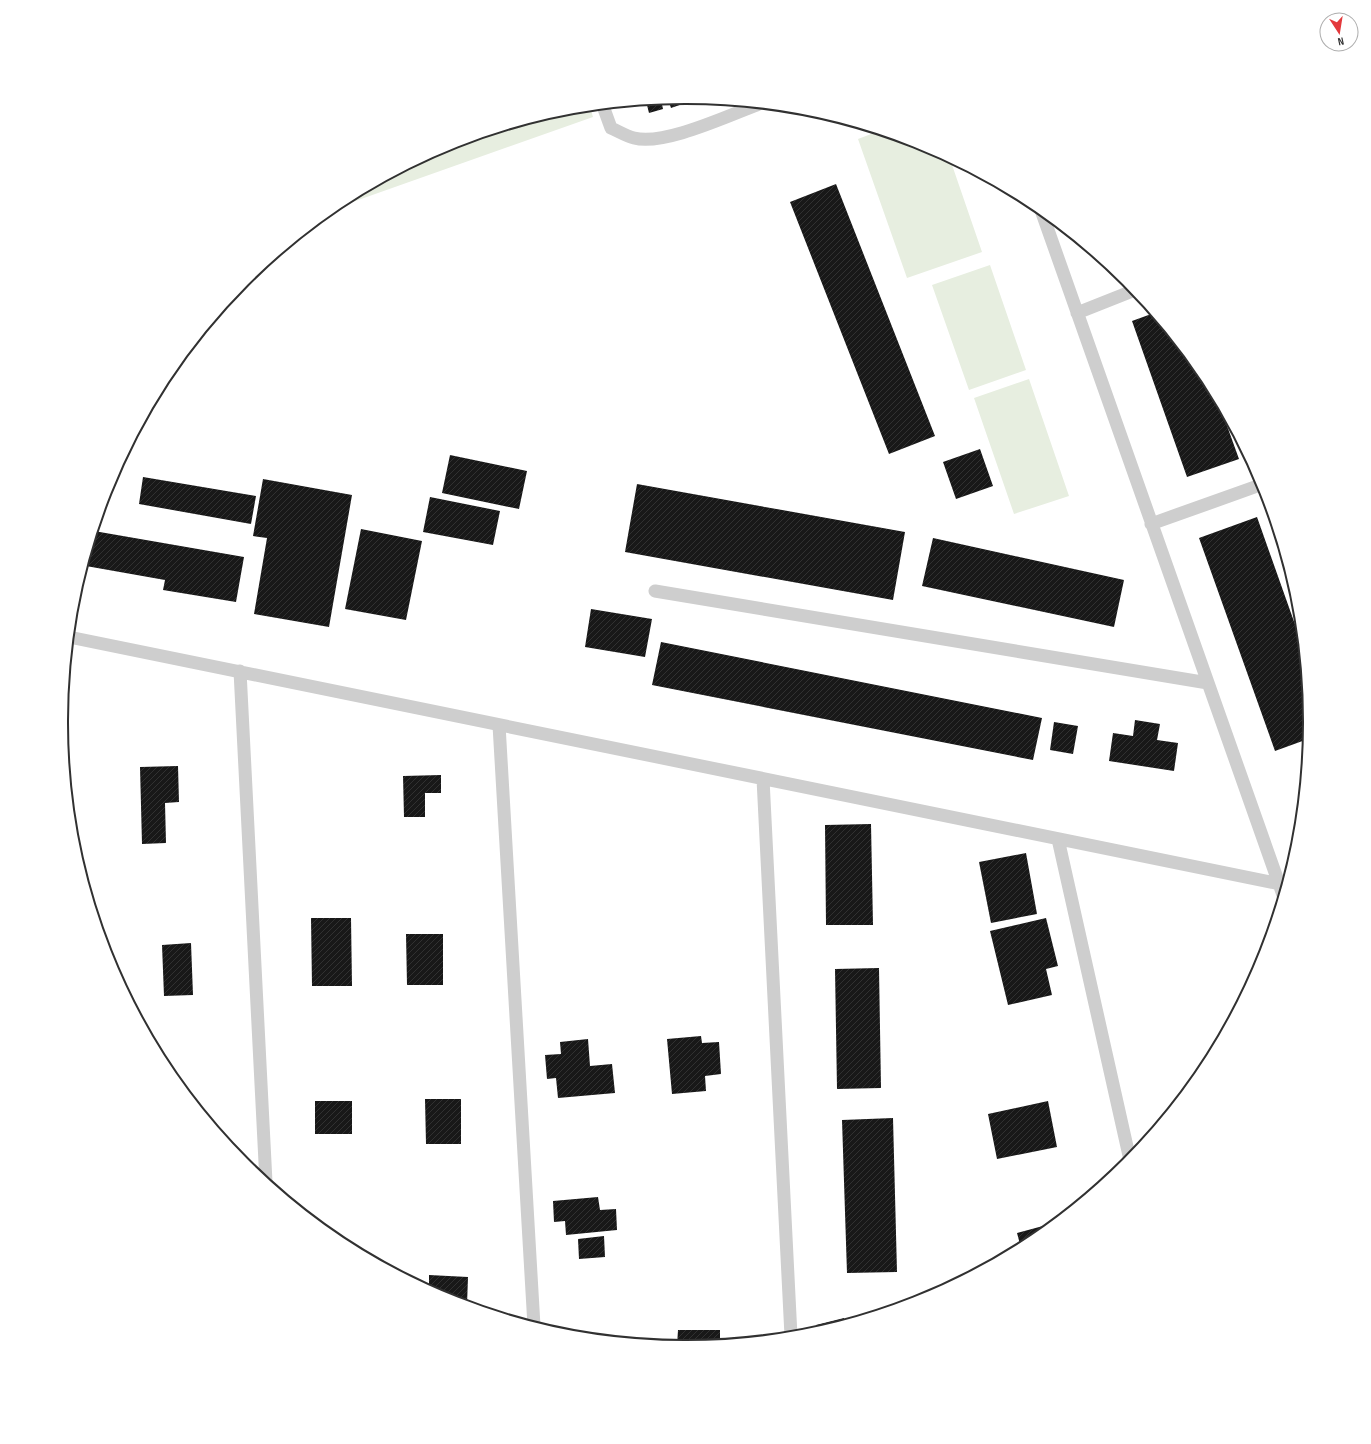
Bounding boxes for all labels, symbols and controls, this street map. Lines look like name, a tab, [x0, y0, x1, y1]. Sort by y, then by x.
north arrow	[1319, 12, 1359, 52]
text: N	[1337, 34, 1345, 48]

